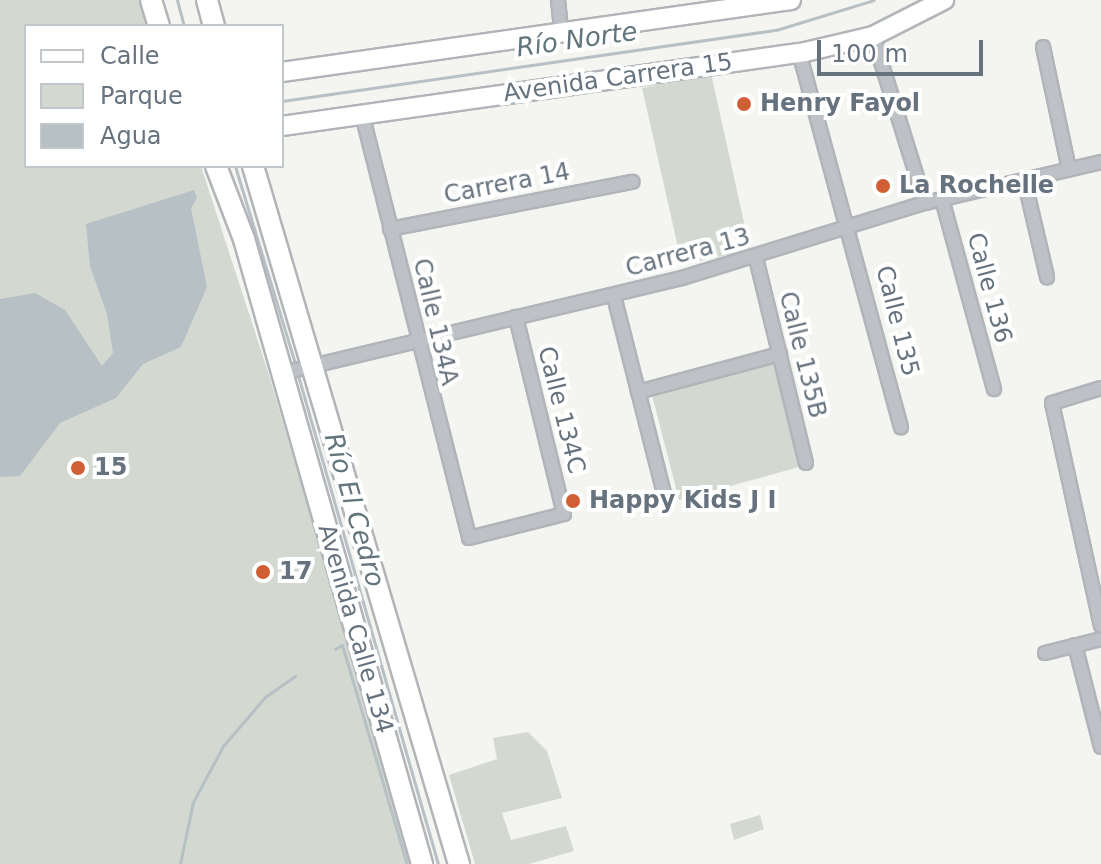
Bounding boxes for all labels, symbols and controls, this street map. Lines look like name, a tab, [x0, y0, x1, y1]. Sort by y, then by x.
water label: Río Norte	[515, 16, 639, 64]
legend	[24, 24, 284, 168]
scale bar	[821, 24, 987, 74]
text: 100 m	[831, 40, 908, 68]
text: Calle	[100, 42, 160, 70]
street label: Avenida Carrera 15	[502, 48, 734, 108]
text: Parque	[100, 82, 183, 110]
place label: Henry Fayol	[760, 90, 920, 118]
marker: Henry Fayol	[735, 95, 753, 113]
text: Agua	[100, 122, 162, 150]
street label: Carrera 14	[442, 158, 572, 210]
place label: La Rochelle	[899, 172, 1054, 200]
marker: La Rochelle	[874, 177, 892, 195]
street label: Carrera 13	[623, 223, 753, 283]
street label: Calle 136	[960, 230, 1018, 346]
street label: Calle 134A	[406, 256, 464, 388]
street label: Calle 135	[869, 263, 925, 379]
street label: Calle 135B	[772, 289, 832, 421]
street label: Calle 134C	[531, 344, 591, 476]
water label: Río El Cedro	[317, 429, 391, 591]
place label: 15	[94, 454, 127, 482]
marker: 15	[69, 459, 87, 477]
place label: Happy Kids J I	[589, 487, 776, 515]
marker: Happy Kids J I	[564, 492, 582, 510]
street label: Avenida Calle 134	[311, 521, 399, 737]
place label: 17	[279, 558, 312, 586]
marker: 17	[254, 563, 272, 581]

